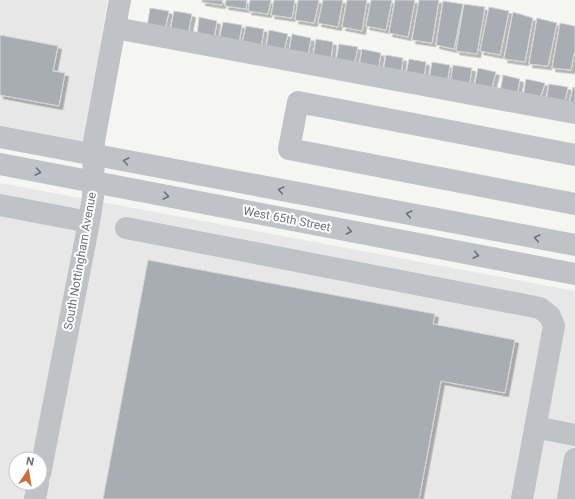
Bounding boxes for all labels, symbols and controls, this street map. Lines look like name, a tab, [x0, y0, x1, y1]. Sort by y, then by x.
one-way arrow	[123, 157, 129, 165]
one-way arrow	[35, 167, 41, 175]
one-way arrow	[278, 186, 284, 195]
street label: South Nottingham Avenue	[61, 191, 99, 331]
one-way arrow	[163, 191, 169, 200]
street label: West 65th Street	[242, 204, 332, 234]
one-way arrow	[406, 210, 412, 219]
one-way arrow	[346, 226, 352, 235]
one-way arrow	[534, 234, 540, 243]
one-way arrow	[473, 251, 480, 259]
north arrow	[8, 451, 48, 491]
text: N	[25, 455, 35, 469]

